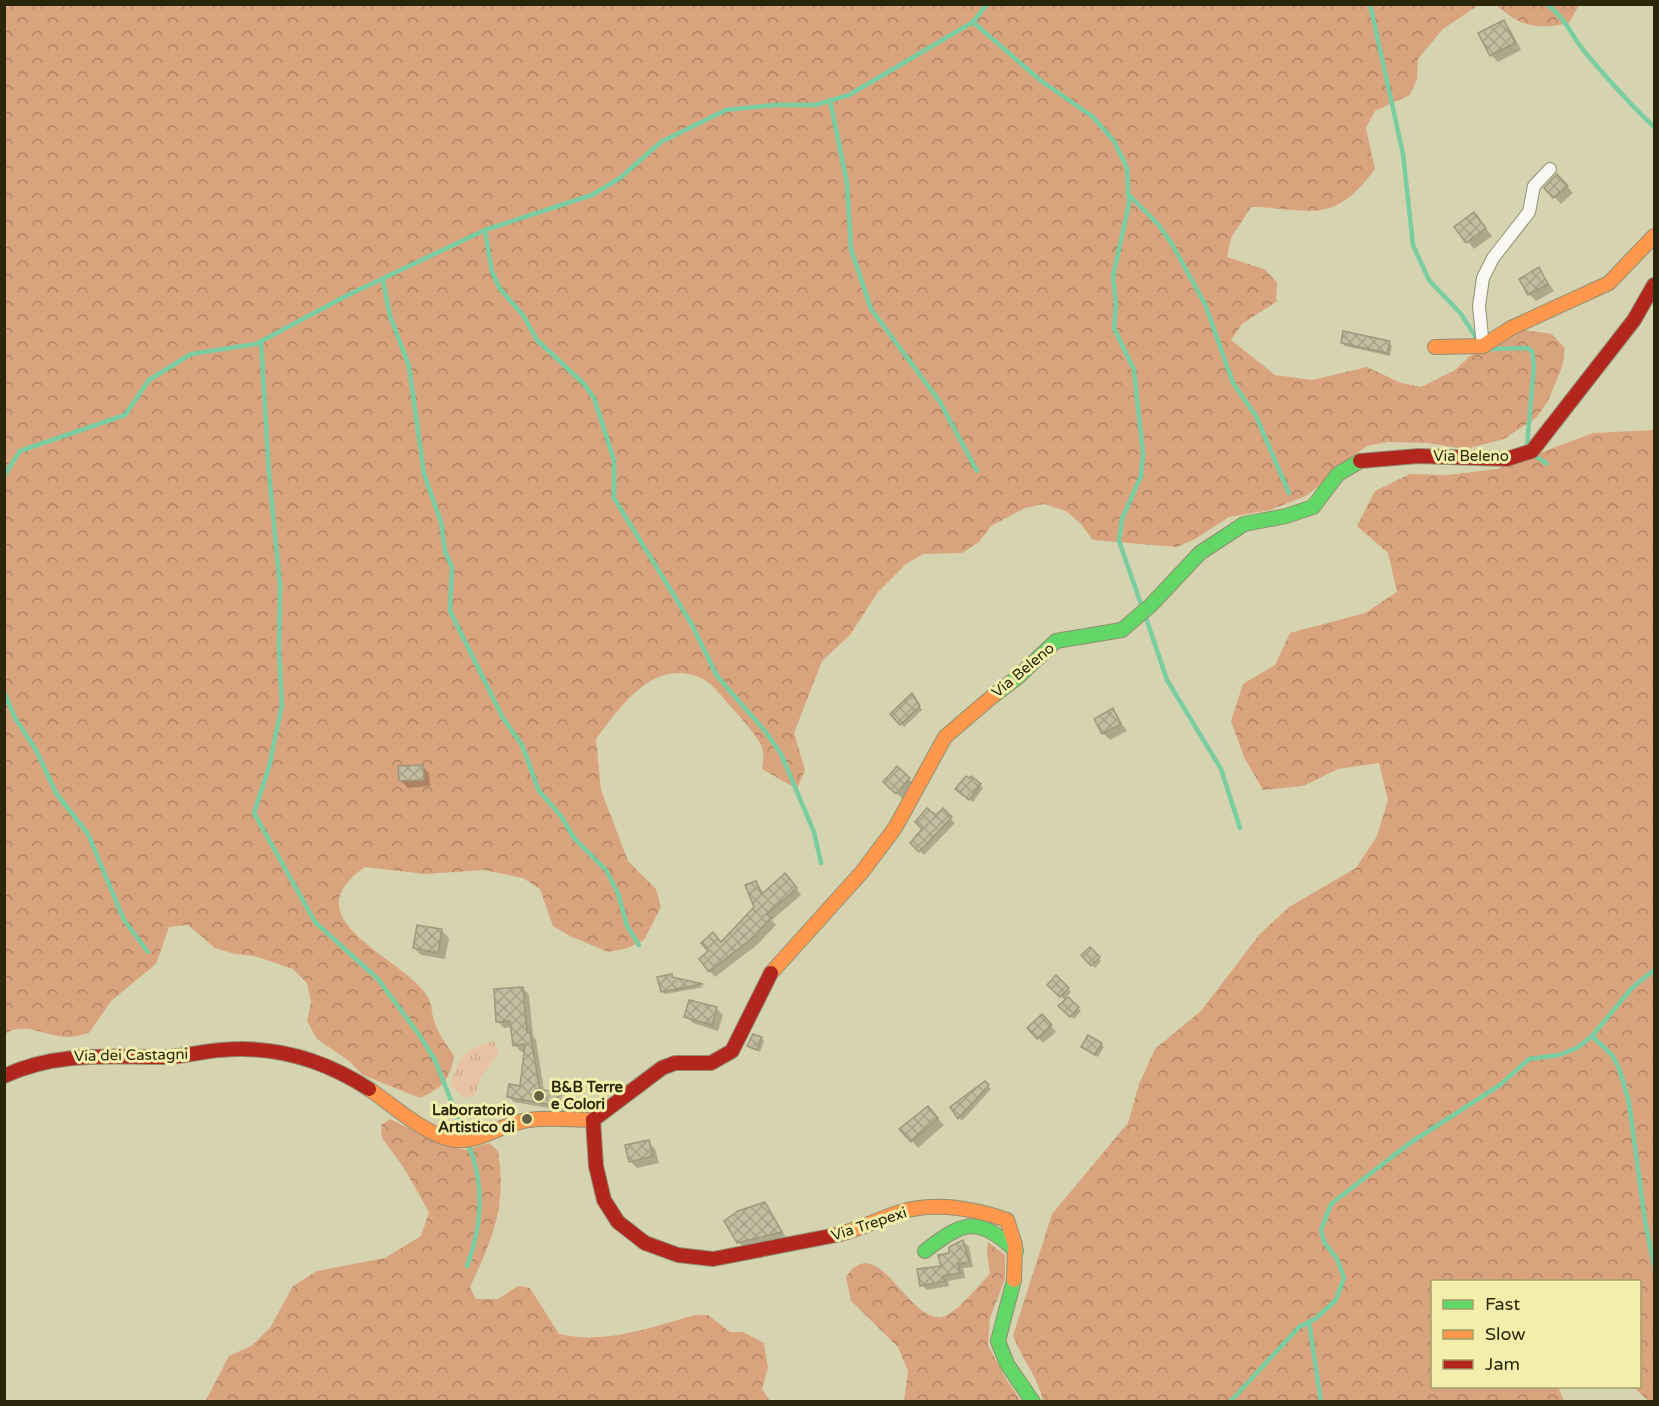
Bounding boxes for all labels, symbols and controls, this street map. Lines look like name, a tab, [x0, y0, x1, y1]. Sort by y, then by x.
street label: Via Beleno	[1433, 447, 1509, 465]
street label: Via Beleno	[988, 639, 1058, 701]
street label: Via dei Castagni	[74, 1045, 188, 1065]
place label: B&B Terre e Colori	[551, 1078, 624, 1113]
marker: B&B Terre e Colori	[532, 1089, 546, 1103]
place label: Laboratorio Artistico di	[432, 1101, 515, 1136]
marker: Laboratorio Artistico di	[520, 1112, 534, 1126]
street label: Via Trepexi	[829, 1203, 909, 1245]
legend	[1431, 1280, 1641, 1388]
text: Fast	[1485, 1293, 1520, 1315]
text: Slow	[1485, 1323, 1526, 1345]
text: Jam	[1485, 1353, 1520, 1375]

